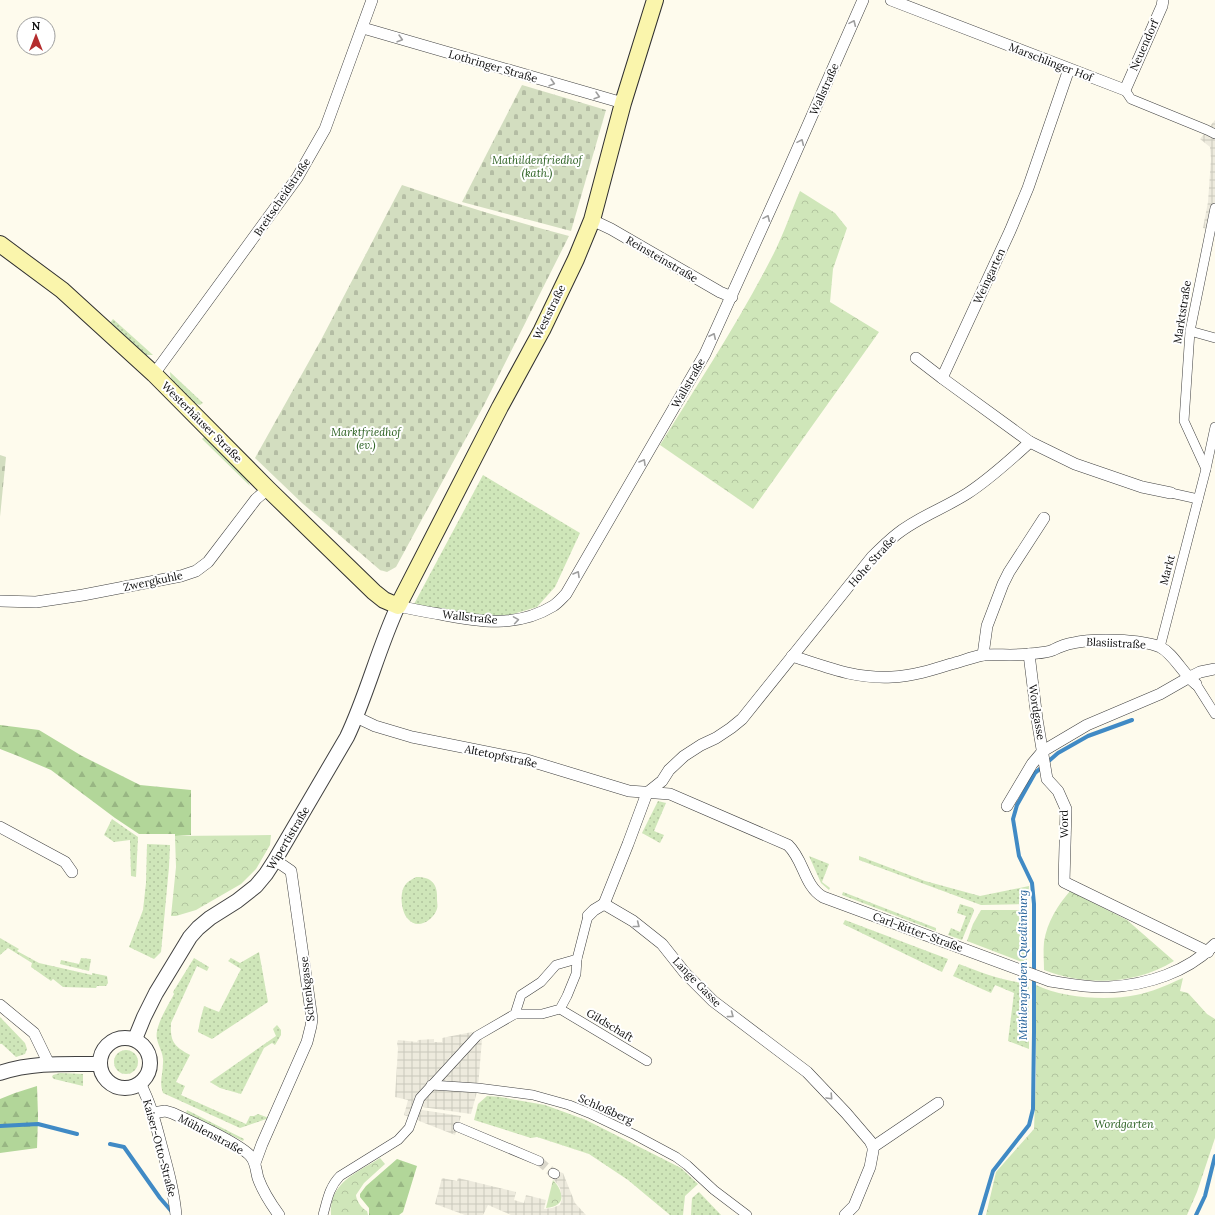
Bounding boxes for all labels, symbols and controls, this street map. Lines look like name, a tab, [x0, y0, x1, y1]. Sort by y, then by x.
north arrow	[16, 16, 56, 56]
street label: Neuendorf	[1126, 16, 1162, 73]
text: N	[32, 19, 41, 33]
one-way arrow	[848, 19, 856, 27]
one-way arrow	[396, 34, 403, 43]
street label: Marschlinger Hof	[1007, 40, 1096, 85]
street label: Lothringer Straße	[447, 47, 539, 85]
street label: Wallstraße	[806, 61, 842, 117]
one-way arrow	[548, 78, 555, 87]
one-way arrow	[594, 91, 601, 100]
one-way arrow	[796, 138, 804, 146]
park label: Mathildenfriedhof (kath.)	[492, 153, 584, 181]
street label: Breitscheidstraße	[251, 155, 313, 239]
one-way arrow	[762, 215, 770, 222]
street label: Reinsteinstraße	[624, 233, 701, 285]
street label: Weingarten	[970, 246, 1008, 306]
street label: Marktstraße	[1170, 279, 1194, 345]
street label: Weststraße	[530, 282, 568, 342]
one-way arrow	[708, 333, 716, 341]
street label: Wallstraße	[668, 356, 708, 410]
street label: Westerhäuser Straße	[159, 379, 245, 465]
park label: Marktfriedhof (ev.)	[331, 425, 402, 453]
one-way arrow	[638, 459, 645, 466]
street label: Hohe Straße	[845, 532, 899, 590]
street label: Markt	[1156, 553, 1178, 587]
street label: Zwergkuhle	[122, 568, 184, 594]
one-way arrow	[573, 571, 580, 578]
street label: Wallstraße	[442, 607, 498, 627]
one-way arrow	[513, 616, 519, 625]
street label: Blasiistraße	[1086, 634, 1146, 652]
street label: Wordgasse	[1026, 683, 1048, 741]
street label: Altetopfstraße	[462, 741, 539, 771]
street label: Wipertistraße	[264, 804, 312, 872]
street label: Word	[1057, 809, 1071, 838]
water label: Mühlengraben Quedlinburg	[1015, 890, 1030, 1040]
street label: Carl-Ritter-Straße	[871, 909, 965, 955]
one-way arrow	[633, 920, 640, 927]
street label: Lange Gasse	[670, 954, 724, 1010]
street label: Schenkgasse	[297, 956, 317, 1022]
street label: Gildschaft	[584, 1006, 637, 1045]
one-way arrow	[726, 1010, 733, 1017]
street label: Schloßberg	[576, 1091, 636, 1128]
one-way arrow	[826, 1092, 833, 1100]
street label: Kaiser-Otto-Straße	[140, 1098, 180, 1198]
street label: Mühlenstraße	[176, 1111, 246, 1157]
park label: Wordgarten	[1094, 1117, 1154, 1131]

